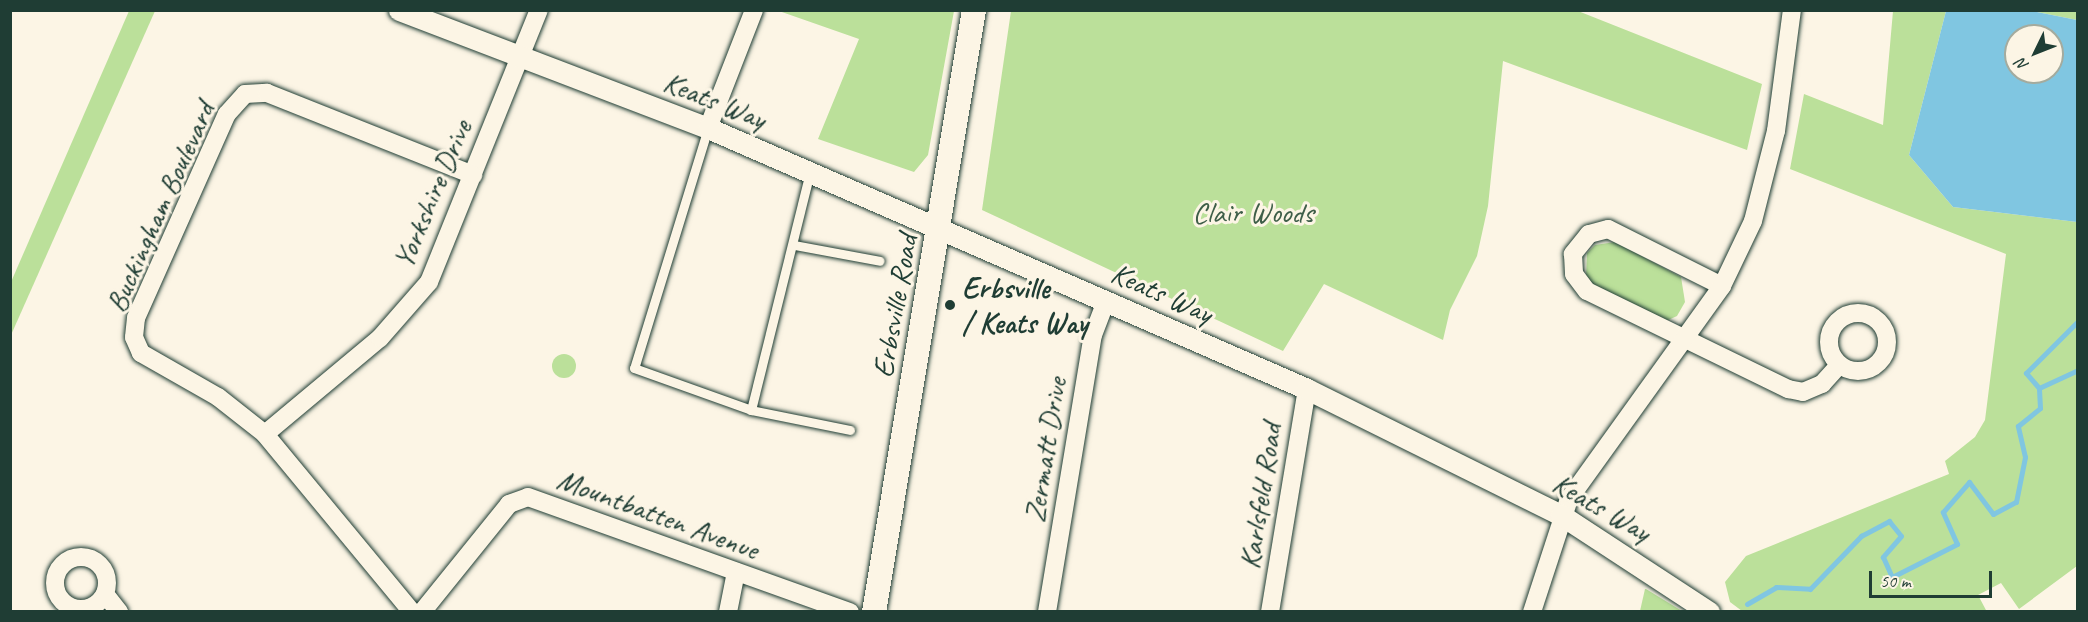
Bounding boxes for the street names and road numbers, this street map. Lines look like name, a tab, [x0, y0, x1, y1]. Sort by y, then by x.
street label: Keats Way	[659, 63, 771, 137]
street label: Buckingham Boulevard	[98, 97, 222, 317]
street label: Yorkshire Drive	[385, 115, 479, 273]
street label: Erbsville Road	[865, 232, 925, 380]
street label: Keats Way	[1106, 255, 1218, 331]
street label: Zermatt Drive	[1016, 375, 1074, 525]
street label: Karlsfeld Road	[1231, 421, 1289, 571]
street label: Mountbatten Avenue	[553, 461, 763, 567]
street label: Keats Way	[1547, 465, 1657, 549]

